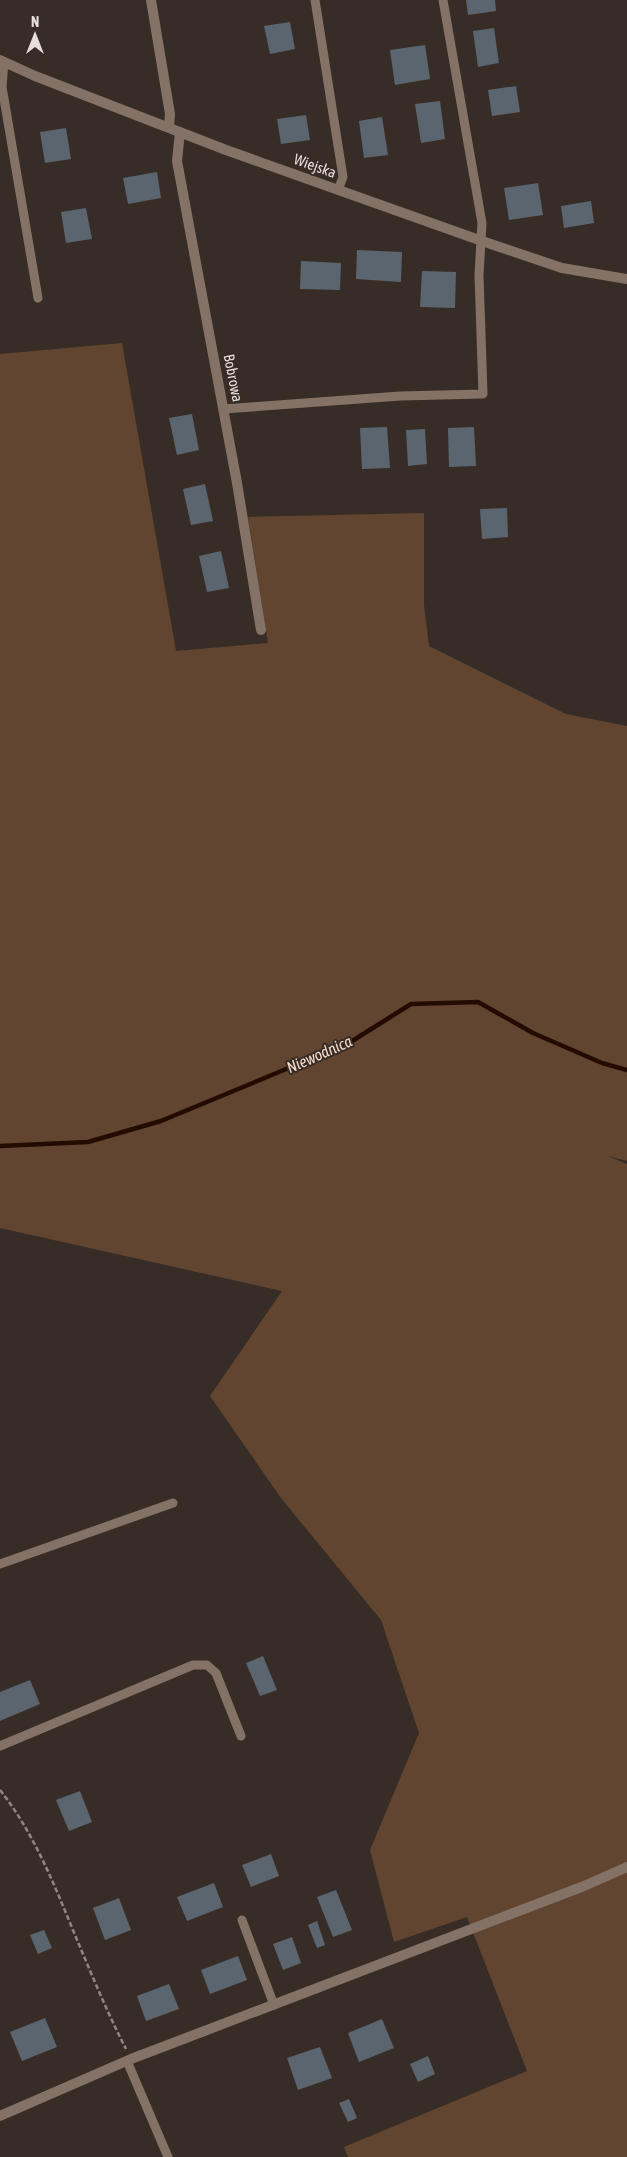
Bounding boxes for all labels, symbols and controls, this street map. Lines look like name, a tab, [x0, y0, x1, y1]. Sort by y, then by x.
north arrow	[10, 10, 60, 60]
text: N	[31, 14, 39, 30]
street label: Wiejska	[292, 150, 339, 181]
street label: Bobrowa	[221, 353, 246, 403]
water label: Niewodnica	[284, 1031, 355, 1076]

